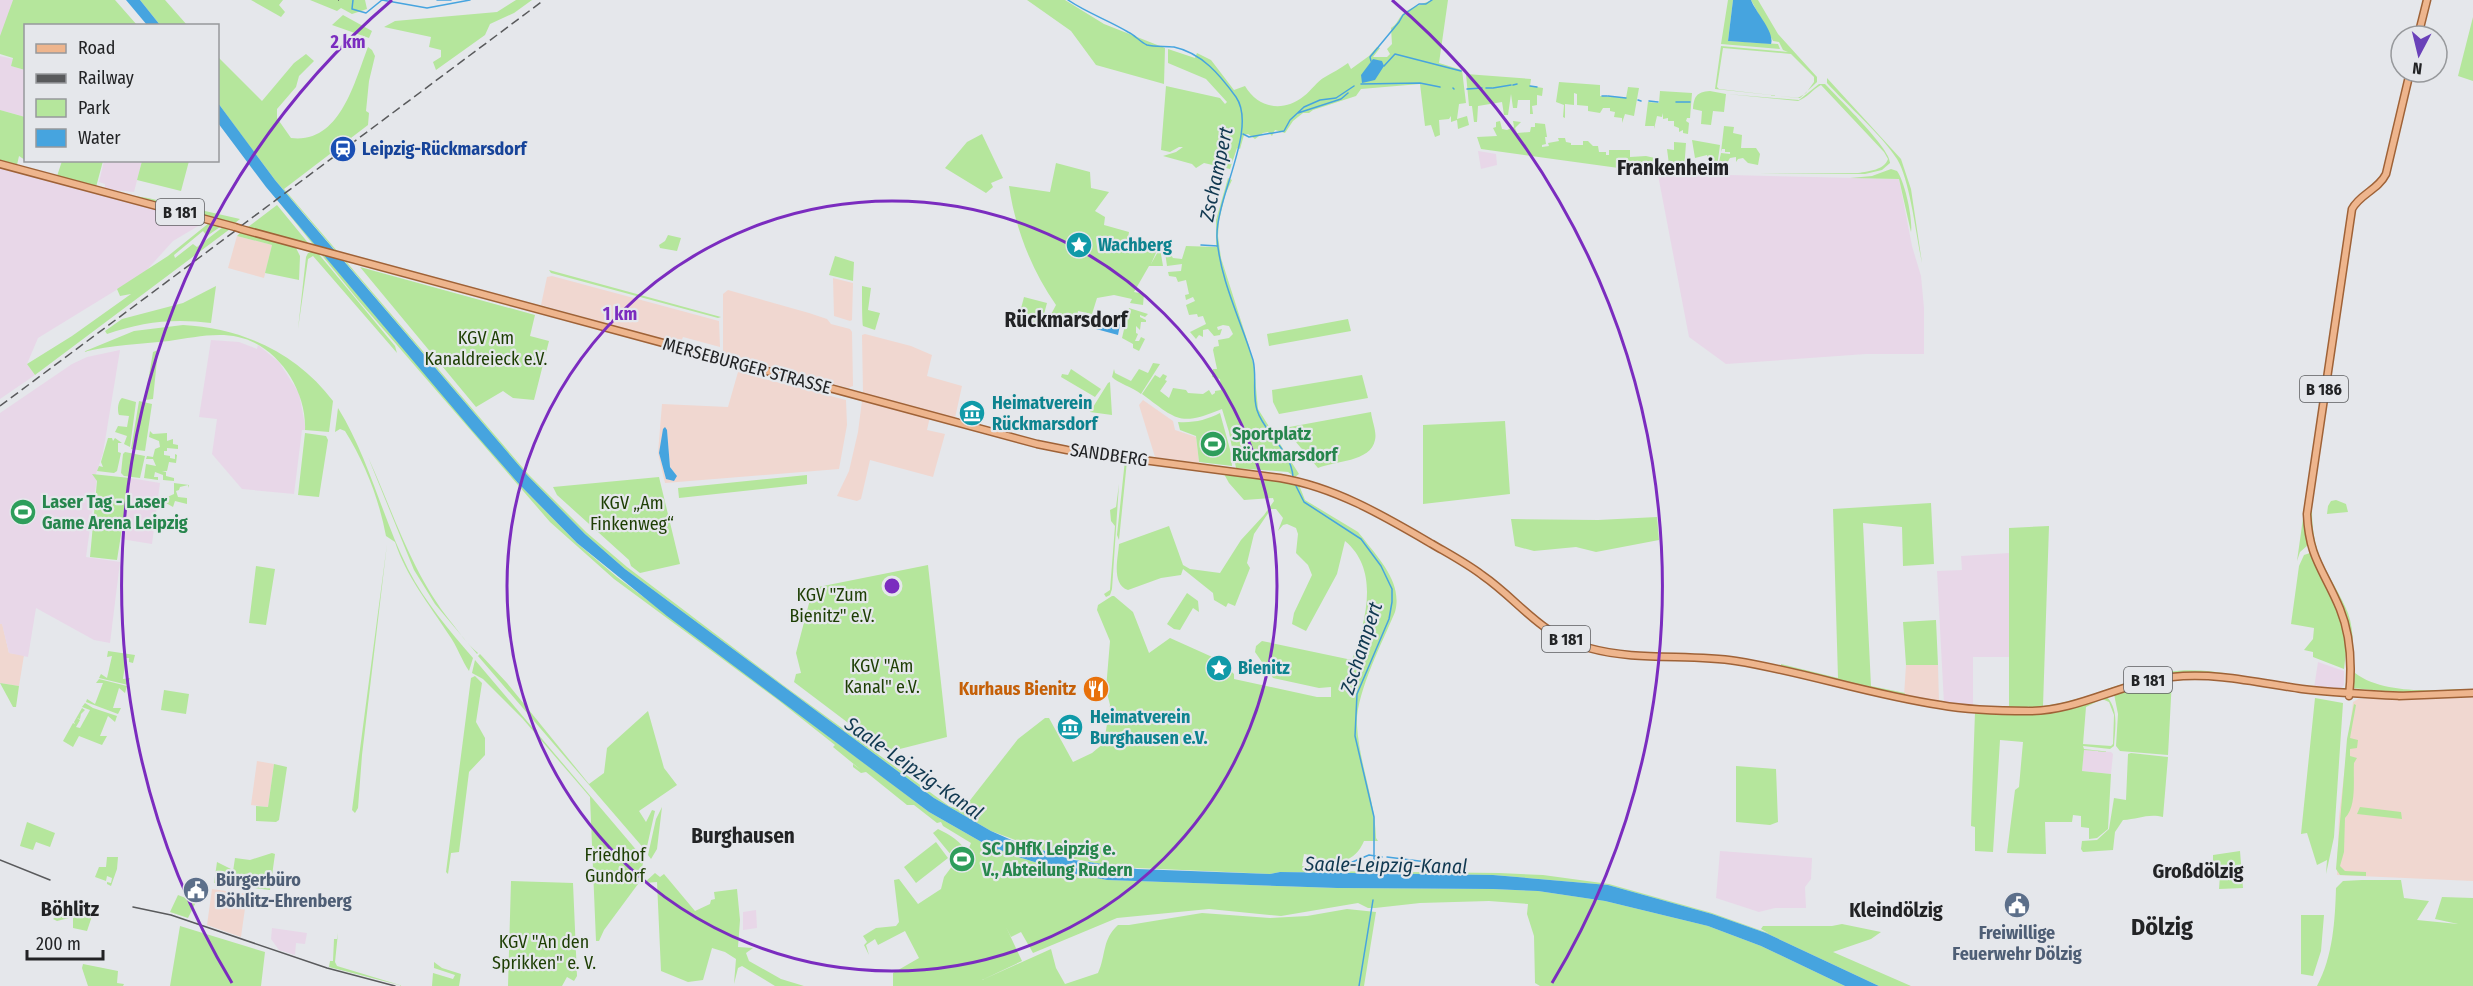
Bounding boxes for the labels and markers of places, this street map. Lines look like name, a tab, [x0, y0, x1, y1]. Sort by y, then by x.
station icon: Leipzig-Rückmarsdorf	[328, 134, 358, 164]
place label: Leipzig-Rückmarsdorf	[362, 138, 529, 160]
place icon: Wachberg	[1064, 230, 1094, 260]
place label: Wachberg	[1098, 234, 1172, 256]
place label: Heimatverein Rückmarsdorf	[992, 392, 1099, 435]
museum icon: Heimatverein Rückmarsdorf	[957, 398, 987, 428]
place label: Sportplatz Rückmarsdorf	[1232, 423, 1339, 466]
sports icon: Sportplatz Rückmarsdorf	[1198, 429, 1228, 459]
place label: Laser Tag - Laser Game Arena Leipzig	[42, 491, 188, 534]
sports icon: Laser Tag - Laser Game Arena Leipzig	[8, 497, 38, 527]
centre of rings	[882, 576, 902, 596]
place icon: Bienitz	[1204, 653, 1234, 683]
place label: Bienitz	[1238, 657, 1290, 679]
restaurant icon: Kurhaus Bienitz	[1081, 674, 1111, 704]
place label: Kurhaus Bienitz	[959, 678, 1076, 700]
place label: Heimatverein Burghausen e.V.	[1090, 706, 1208, 749]
museum icon: Heimatverein Burghausen e.V.	[1055, 712, 1085, 742]
place label: SC DHfK Leipzig e. V., Abteilung Rudern	[981, 838, 1133, 881]
sports icon: SC DHfK Leipzig e. V., Abteilung Rudern	[947, 844, 977, 874]
place label: Bürgerbüro Böhlitz-Ehrenberg	[216, 869, 352, 912]
public building icon: Bürgerbüro Böhlitz-Ehrenberg	[181, 875, 211, 905]
public building icon: Freiwillige Feuerwehr Dölzig	[2002, 890, 2032, 920]
place label: Freiwillige Feuerwehr Dölzig	[1952, 922, 2082, 965]

